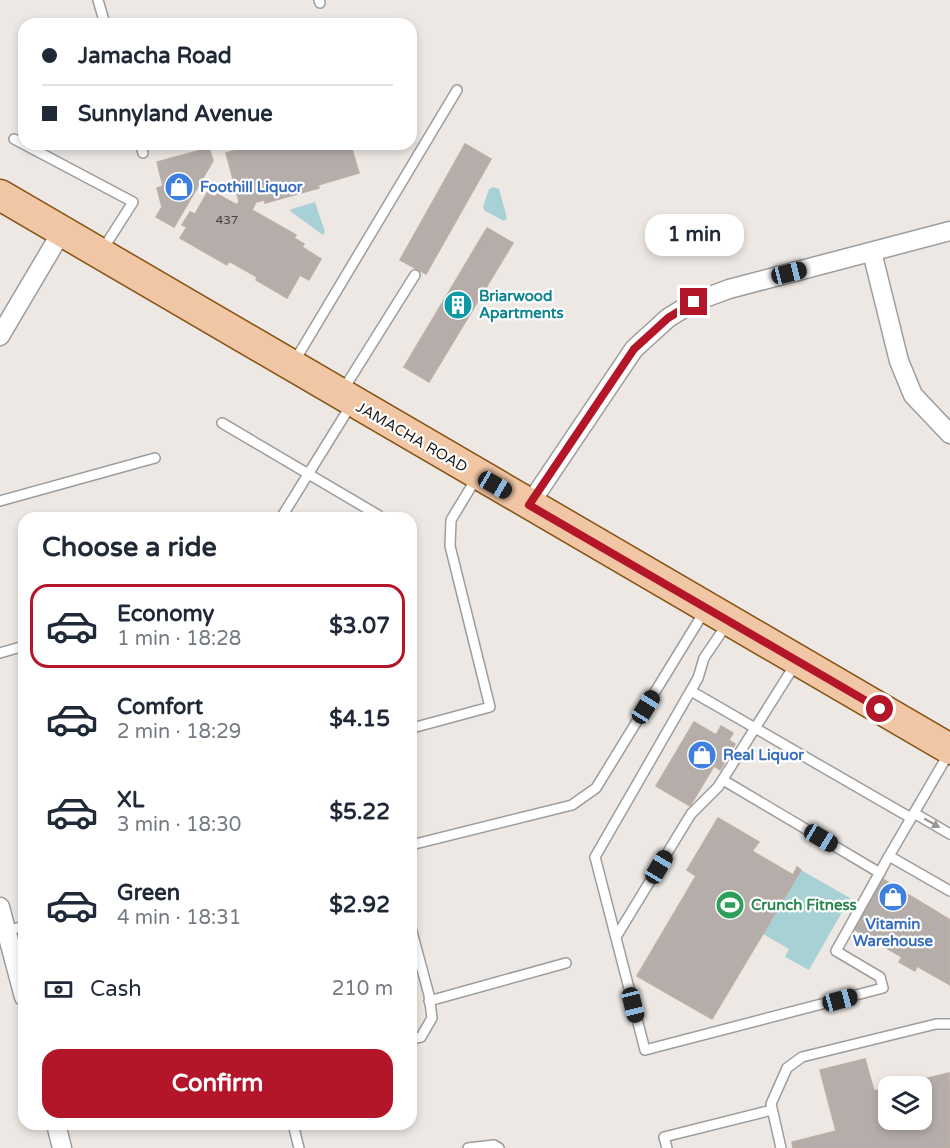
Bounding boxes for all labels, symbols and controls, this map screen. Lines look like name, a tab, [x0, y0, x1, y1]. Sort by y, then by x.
text: Jamacha Road	[78, 43, 232, 69]
text: Sunnyland Avenue	[78, 101, 273, 127]
shop icon: Foothill Liquor	[163, 171, 195, 203]
place label: Foothill Liquor	[200, 178, 303, 197]
house number: 437	[216, 213, 238, 227]
callout: 1 min	[644, 215, 744, 257]
text: 1 min	[668, 223, 721, 247]
car	[769, 260, 809, 286]
place label: Briarwood Apartments	[479, 287, 564, 323]
route end	[680, 288, 707, 315]
building icon: Briarwood Apartments	[442, 289, 474, 321]
street label: JAMACHA ROAD	[353, 398, 471, 476]
car	[475, 468, 515, 502]
text: Choose a ride	[42, 531, 217, 564]
icon: car	[45, 599, 99, 653]
text: Economy	[117, 601, 214, 627]
text: $3.07	[329, 613, 390, 639]
text: 1 min · 18:28	[117, 627, 241, 651]
car	[629, 687, 663, 727]
icon: car	[45, 692, 99, 746]
text: Comfort	[117, 694, 203, 720]
route start	[866, 695, 893, 722]
text: $4.15	[329, 706, 390, 732]
text: 2 min · 18:29	[117, 720, 241, 744]
shop icon: Real Liquor	[686, 739, 718, 771]
place label: Real Liquor	[723, 746, 804, 765]
icon: car	[45, 785, 99, 839]
text: XL	[117, 787, 144, 813]
text: $5.22	[329, 799, 390, 825]
text: 3 min · 18:30	[117, 813, 241, 837]
one-way arrow	[924, 818, 940, 829]
car	[801, 821, 841, 855]
car	[642, 847, 676, 887]
icon: car	[45, 878, 99, 932]
text: Green	[117, 880, 180, 906]
shop icon: Vitamin Warehouse	[877, 881, 909, 913]
sports icon: Crunch Fitness	[714, 889, 746, 921]
text: $2.92	[329, 892, 390, 918]
place label: Crunch Fitness	[751, 896, 857, 914]
text: 4 min · 18:31	[117, 906, 241, 930]
place label: Vitamin Warehouse	[853, 915, 934, 950]
icon: cash	[42, 973, 75, 1006]
text: Cash	[90, 976, 142, 1002]
text: 210 m	[332, 977, 393, 1001]
car	[620, 985, 646, 1025]
car	[820, 987, 860, 1013]
button: Confirm	[42, 1049, 393, 1118]
map controls	[878, 1076, 932, 1130]
button: layers	[878, 1076, 932, 1130]

